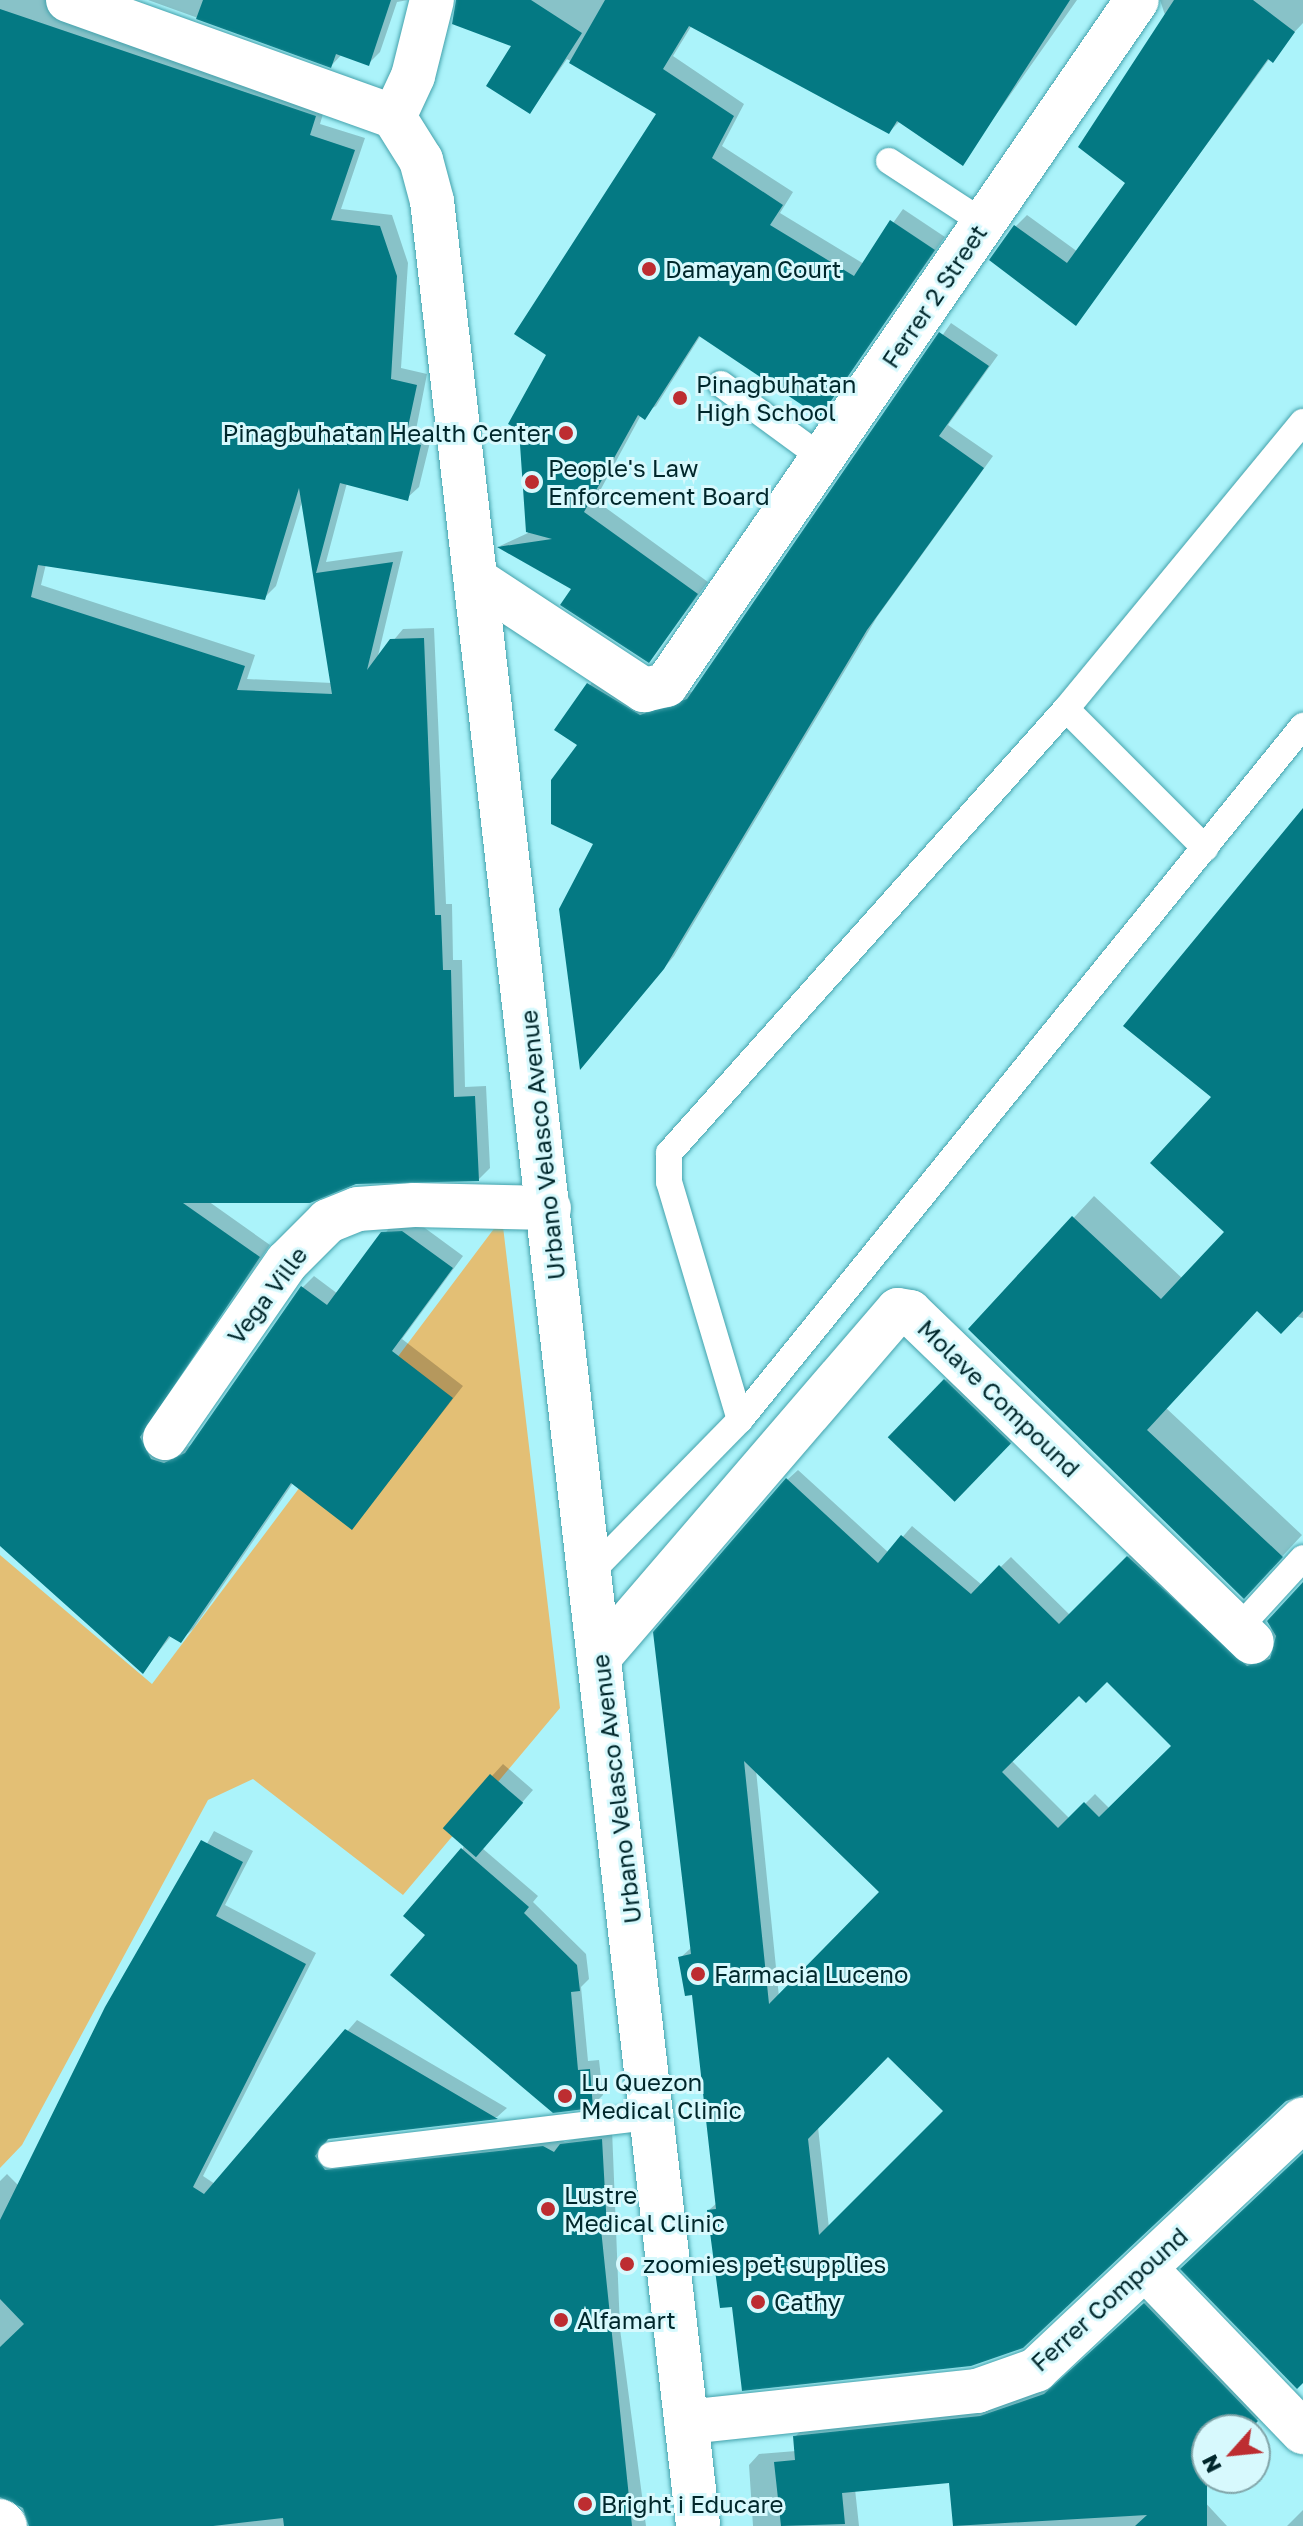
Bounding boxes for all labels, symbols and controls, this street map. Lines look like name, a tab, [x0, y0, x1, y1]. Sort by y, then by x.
street label: Ferrer 2 Street	[875, 219, 993, 373]
place label: Damayan Court	[665, 255, 841, 283]
marker: Damayan Court	[640, 260, 658, 278]
place label: Pinagbuhatan High School	[696, 370, 857, 426]
marker: Pinagbuhatan High School	[671, 389, 689, 407]
place label: Pinagbuhatan Health Center	[223, 419, 550, 447]
marker: Pinagbuhatan Health Center	[557, 424, 575, 442]
place label: People's Law Enforcement Board	[548, 454, 770, 510]
marker: People's Law Enforcement Board	[523, 473, 541, 491]
street label: Urbano Velasco Avenue	[514, 1009, 570, 1281]
street label: Vega Ville	[221, 1241, 313, 1349]
street label: Molave Compound	[912, 1313, 1086, 1483]
street label: Urbano Velasco Avenue	[585, 1653, 647, 1925]
place label: Farmacia Luceno	[714, 1960, 908, 1988]
marker: Farmacia Luceno	[689, 1965, 707, 1983]
place label: Lu Quezon Medical Clinic	[581, 2068, 742, 2124]
marker: Lu Quezon Medical Clinic	[556, 2087, 574, 2105]
place label: Lustre Medical Clinic	[564, 2181, 725, 2237]
marker: Lustre Medical Clinic	[539, 2200, 557, 2218]
street label: Ferrer Compound	[1025, 2221, 1193, 2377]
place label: zoomies pet supplies	[643, 2250, 886, 2278]
marker: zoomies pet supplies	[618, 2255, 636, 2273]
place label: Cathy	[774, 2288, 841, 2316]
marker: Cathy	[749, 2293, 767, 2311]
place label: Alfamart	[577, 2306, 676, 2334]
marker: Alfamart	[552, 2311, 570, 2329]
north arrow	[1191, 2414, 1271, 2494]
text: N	[1195, 2451, 1227, 2478]
place label: Bright i Educare	[601, 2490, 784, 2518]
marker: Bright i Educare	[576, 2495, 594, 2513]

